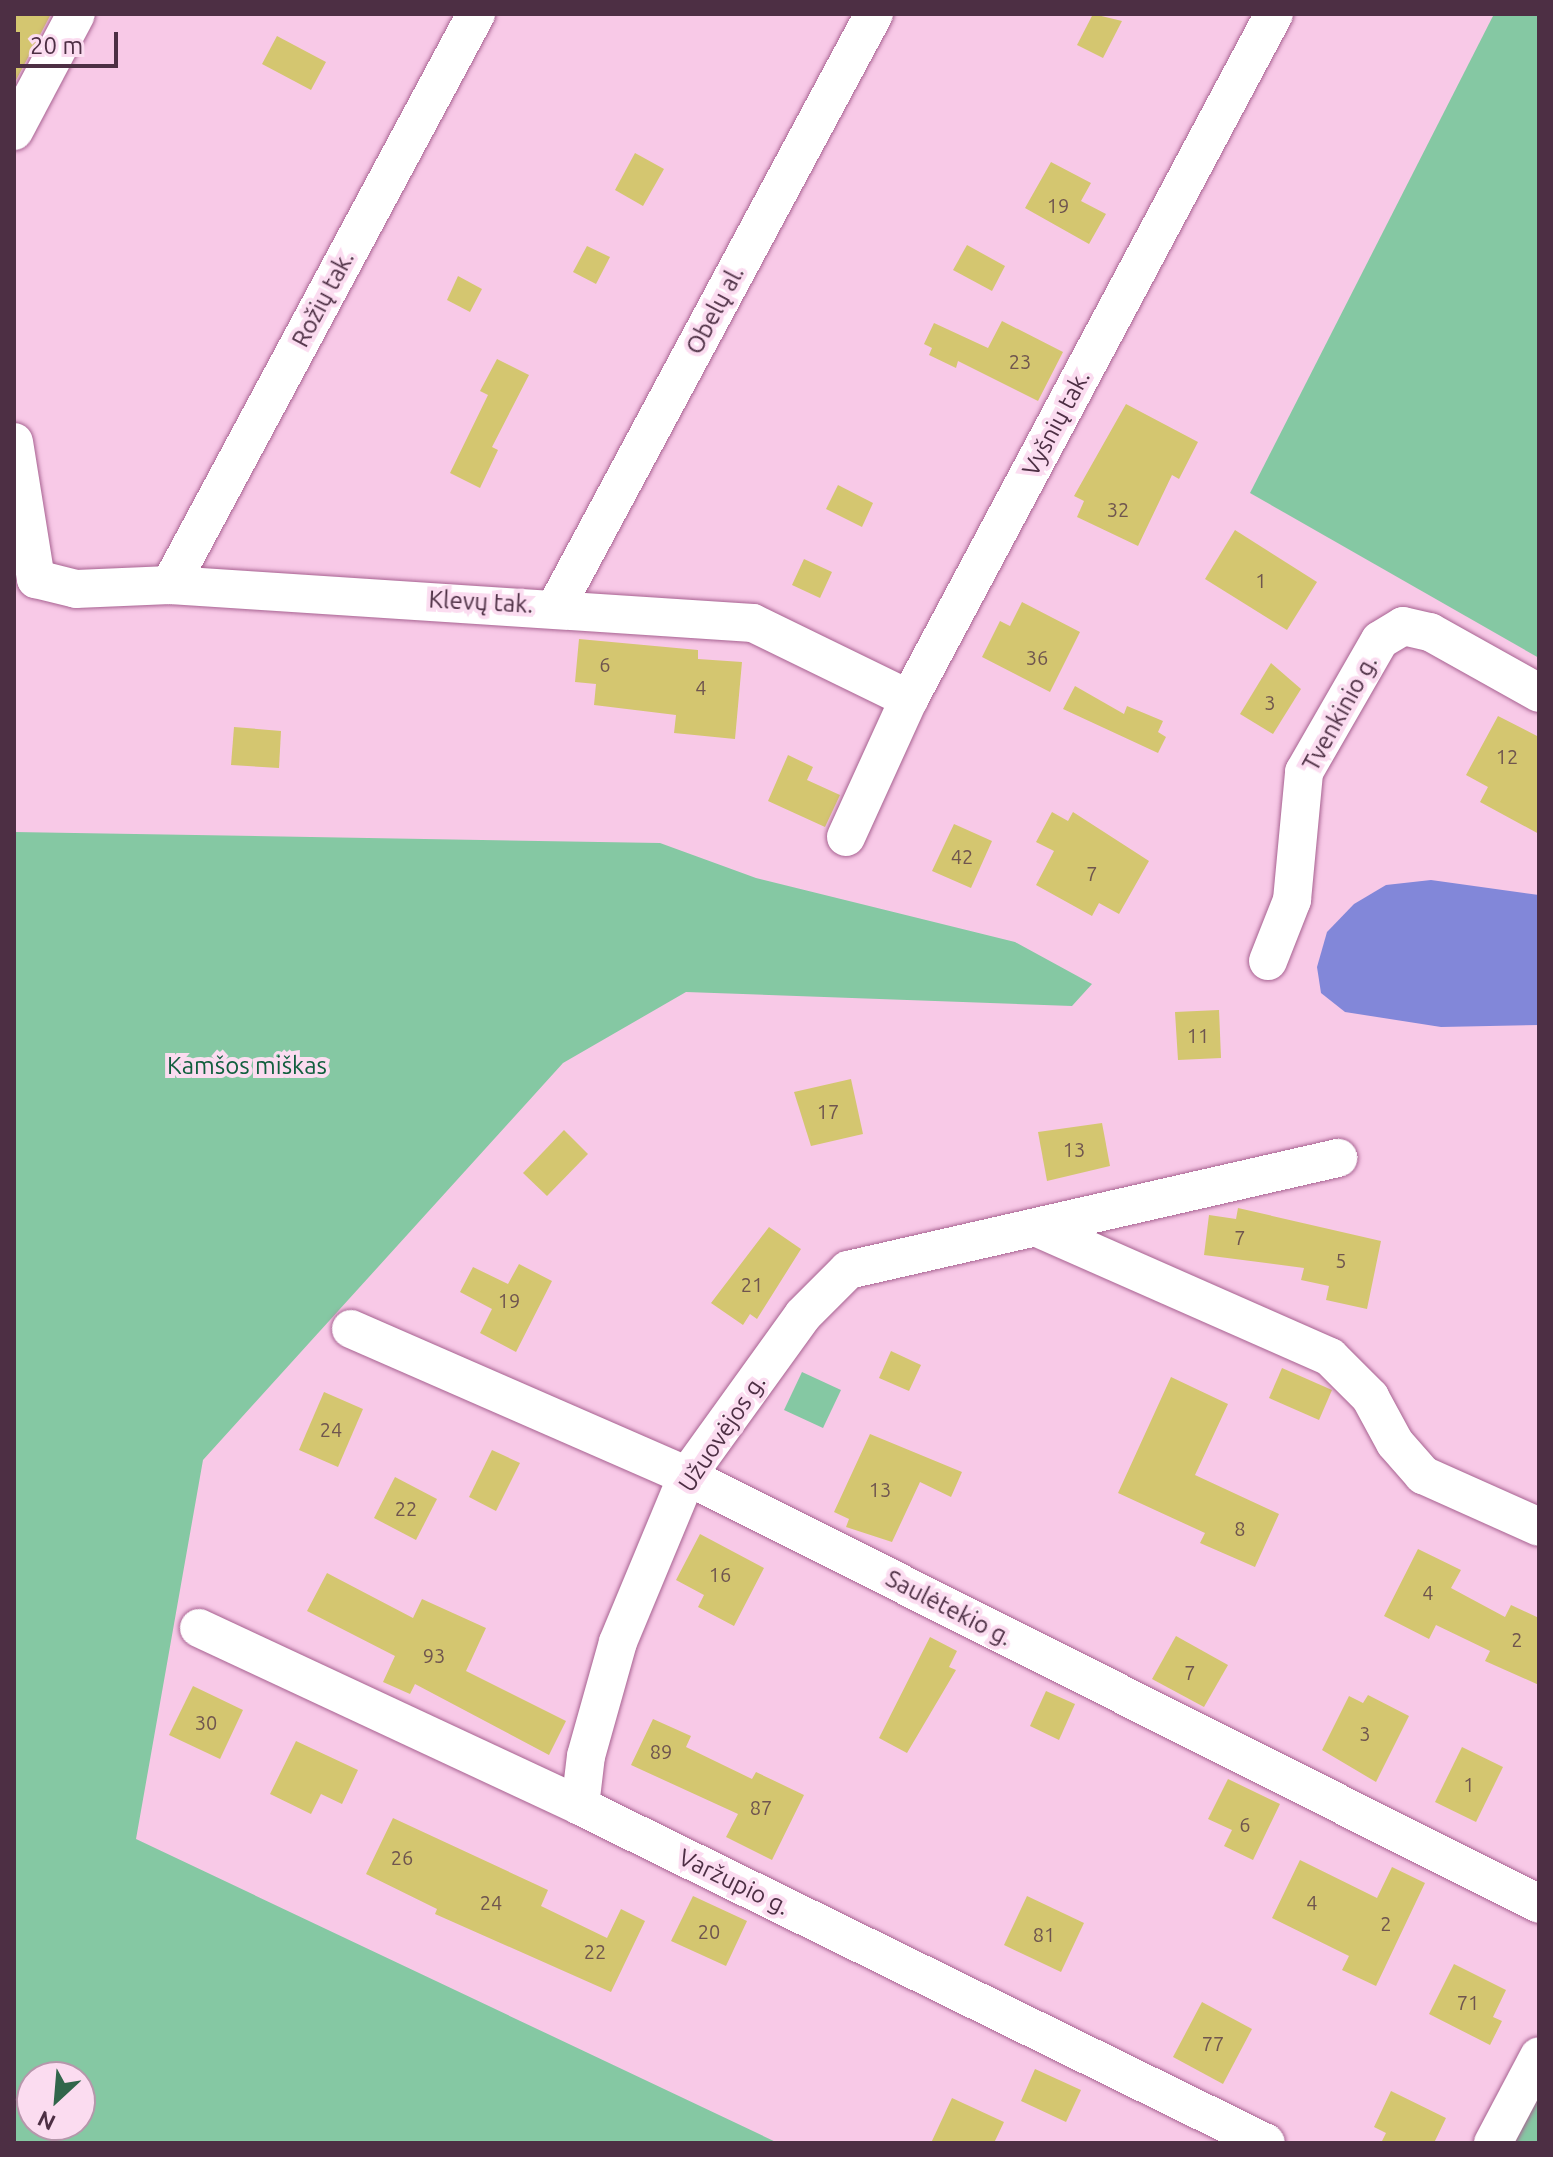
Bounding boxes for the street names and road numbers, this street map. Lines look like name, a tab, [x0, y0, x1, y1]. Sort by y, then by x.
street label: Rožių tak.	[286, 246, 360, 352]
street label: Obelų al.	[680, 261, 750, 359]
street label: Vyšnių tak.	[1016, 365, 1096, 481]
street label: Klevų tak.	[428, 585, 534, 619]
street label: Tvenkinio g.	[1296, 650, 1384, 776]
street label: Užuovėjos g.	[672, 1369, 772, 1497]
street label: Saulėtekio g.	[881, 1564, 1017, 1652]
street label: Varžupio g.	[674, 1843, 794, 1921]

